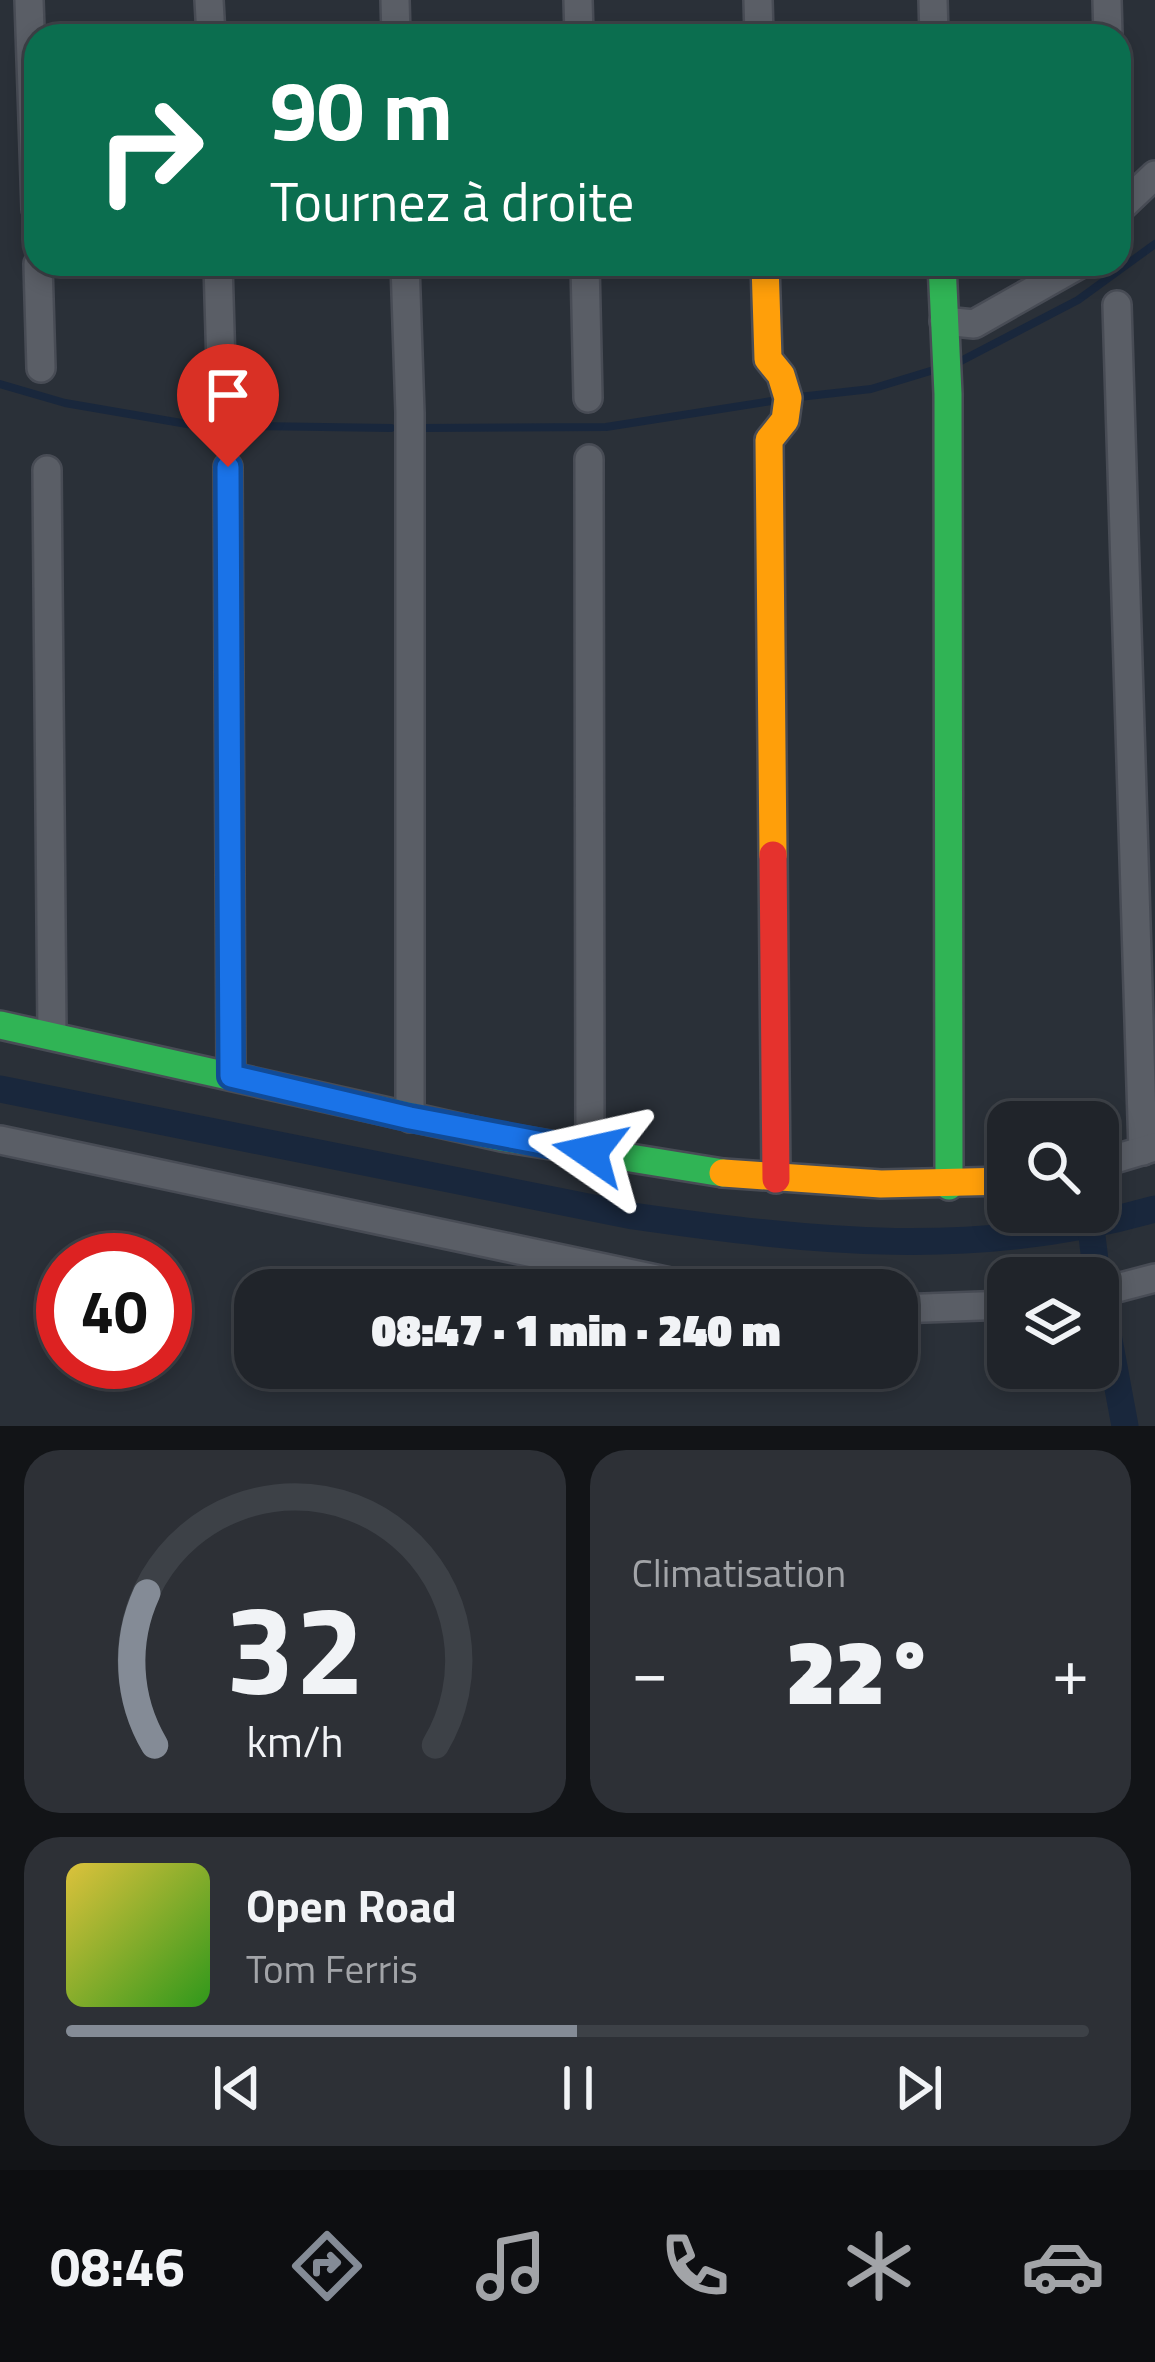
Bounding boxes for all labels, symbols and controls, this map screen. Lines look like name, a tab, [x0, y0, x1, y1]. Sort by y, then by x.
text: 90 m	[270, 45, 453, 173]
icon: right	[72, 72, 228, 228]
text: Tournez à droite	[270, 160, 634, 242]
pin	[177, 344, 279, 467]
icon: arrive	[195, 362, 261, 428]
position arrow	[527, 1089, 653, 1215]
map controls	[987, 1101, 1119, 1389]
button: search	[987, 1101, 1119, 1233]
speed limit sign: 40	[36, 1233, 192, 1389]
button: layers	[987, 1257, 1119, 1389]
text: 08:47 · 1 min · 240 m	[372, 1295, 780, 1363]
text: Climatisation	[632, 1543, 846, 1602]
text: 32	[225, 1553, 365, 1742]
text: 22°	[786, 1602, 935, 1739]
text: −	[632, 1620, 668, 1721]
text: +	[1052, 1620, 1089, 1721]
text: km/h	[246, 1707, 343, 1773]
text: Open Road	[246, 1871, 457, 1939]
text: Tom Ferris	[246, 1939, 418, 1998]
icon: previous	[204, 2055, 270, 2121]
icon: pause	[545, 2055, 611, 2121]
icon: next	[886, 2055, 952, 2121]
icon: directions	[285, 2224, 369, 2308]
icon: music	[469, 2224, 553, 2308]
icon: phone	[653, 2224, 737, 2308]
icon: climate	[837, 2224, 921, 2308]
icon: car	[1021, 2224, 1105, 2308]
text: 08:46	[50, 2225, 185, 2307]

